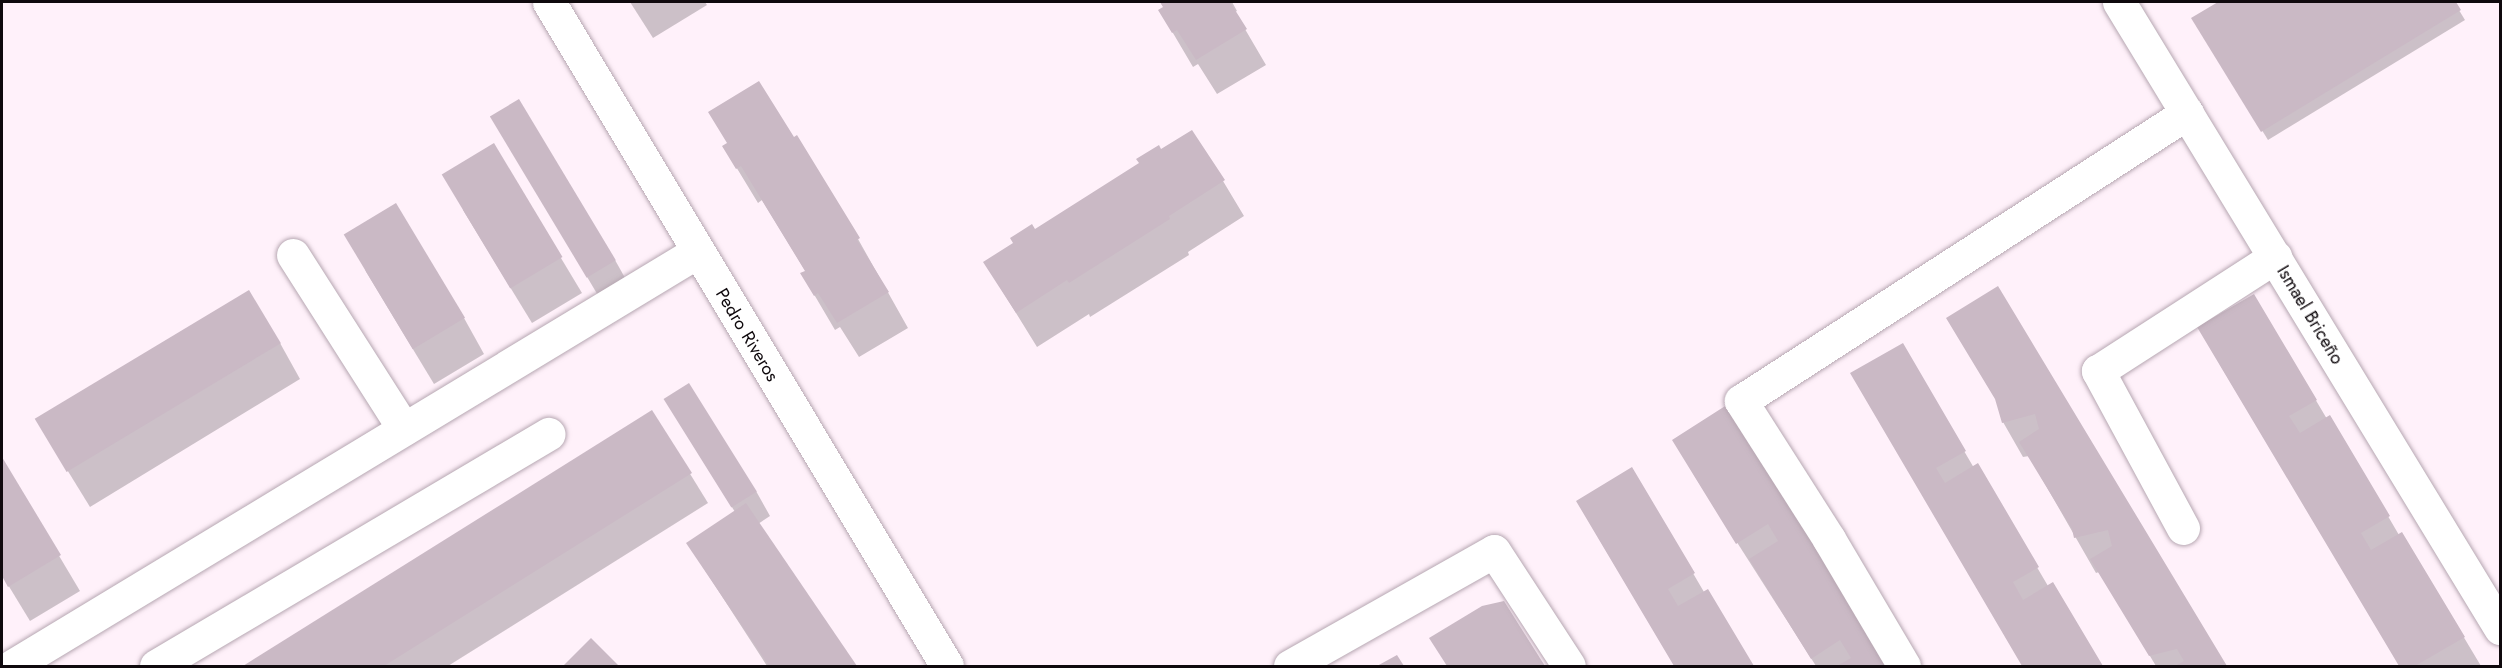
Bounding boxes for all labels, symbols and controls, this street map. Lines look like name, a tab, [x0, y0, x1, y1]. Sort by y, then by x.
street label: Ismael Briceño	[2272, 262, 2348, 368]
street label: Pedro Riveros	[711, 285, 783, 385]

